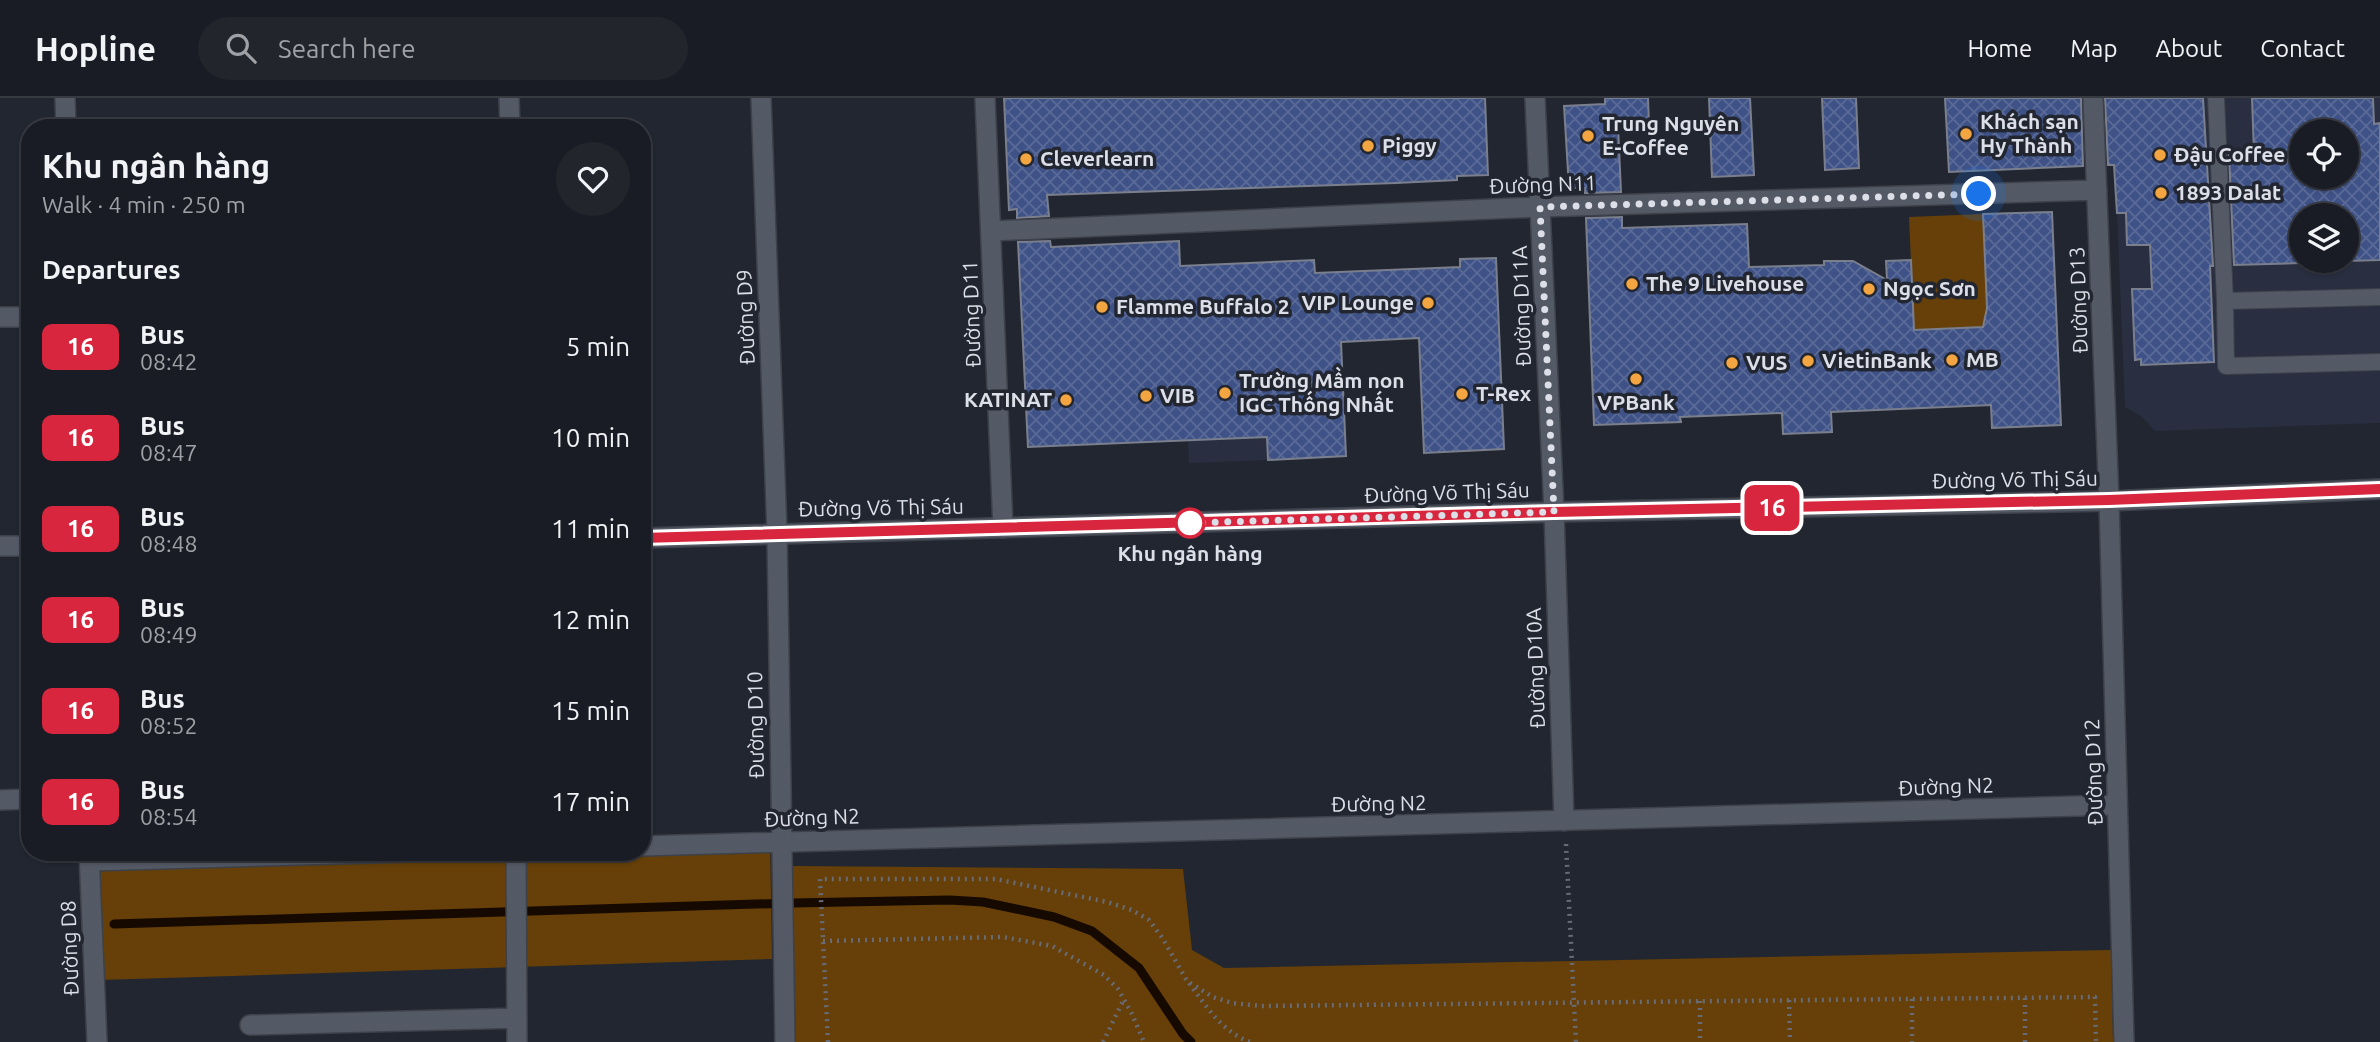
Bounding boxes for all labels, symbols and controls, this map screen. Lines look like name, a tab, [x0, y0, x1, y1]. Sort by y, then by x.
search box	[198, 17, 688, 80]
icon: search	[222, 29, 260, 67]
text: Hopline	[35, 30, 156, 67]
text: Search here	[278, 34, 415, 63]
text: Home	[1967, 35, 2032, 62]
text: Map	[2070, 35, 2117, 62]
text: About	[2155, 35, 2222, 62]
text: Contact	[2260, 35, 2345, 62]
place label: Khách sạn Hy Thành	[1980, 109, 2079, 157]
place label: Trung Nguyên E-Coffee	[1602, 111, 1739, 159]
map controls	[2289, 119, 2359, 273]
button: locate	[2289, 119, 2359, 189]
marker: Khách sạn Hy Thành	[1958, 126, 1974, 142]
marker: Trung Nguyên E-Coffee	[1580, 128, 1596, 144]
place label: Piggy	[1382, 133, 1437, 157]
marker: Piggy	[1360, 138, 1376, 154]
button: heart	[556, 142, 630, 216]
place label: Đậu Coffee	[2174, 142, 2285, 166]
place label: Cleverlearn	[1040, 146, 1154, 170]
text: Khu ngân hàng	[42, 147, 270, 184]
marker: Đậu Coffee	[2152, 147, 2168, 163]
marker: Cleverlearn	[1018, 151, 1034, 167]
street label: Đường N11	[1489, 170, 1597, 198]
your location	[1961, 176, 1996, 211]
place label: 1893 Dalat	[2175, 180, 2281, 204]
marker: 1893 Dalat	[2153, 185, 2169, 201]
text: Walk · 4 min · 250 m	[42, 192, 246, 217]
button: layers	[2289, 203, 2359, 273]
street label: Đường D11A	[1507, 245, 1535, 367]
street label: Đường D13	[2064, 246, 2092, 354]
text: Departures	[42, 255, 180, 284]
street label: Đường D11	[957, 260, 985, 368]
street label: Đường D9	[731, 269, 759, 365]
place label: The 9 Livehouse	[1646, 271, 1804, 295]
marker: The 9 Livehouse	[1624, 276, 1640, 292]
place label: Ngọc Sơn	[1883, 276, 1976, 300]
marker: Ngọc Sơn	[1861, 281, 1877, 297]
place label: VIP Lounge	[1301, 290, 1414, 314]
place label: Flamme Buffalo 2	[1116, 294, 1290, 318]
marker: VIP Lounge	[1420, 295, 1436, 311]
marker: Flamme Buffalo 2	[1094, 299, 1110, 315]
text: Bus	[140, 320, 185, 349]
text: 5 min	[566, 332, 630, 361]
text: 16	[67, 333, 94, 360]
place label: MB	[1966, 347, 1999, 371]
place label: VietinBank	[1822, 348, 1932, 372]
text: 08:42	[140, 349, 198, 374]
place label: VUS	[1746, 350, 1787, 374]
marker: MB	[1944, 352, 1960, 368]
marker: VietinBank	[1800, 353, 1816, 369]
marker: VUS	[1724, 355, 1740, 371]
place label: Trường Mầm non IGC Thống Nhất	[1239, 366, 1405, 416]
marker: VPBank	[1628, 371, 1644, 387]
place label: T-Rex	[1476, 381, 1532, 405]
place label: VIB	[1160, 383, 1195, 407]
marker: Trường Mầm non IGC Thống Nhất	[1217, 385, 1233, 401]
marker: T-Rex	[1454, 386, 1470, 402]
place label: KATINAT	[964, 387, 1052, 411]
marker: VIB	[1138, 388, 1154, 404]
place label: VPBank	[1597, 390, 1675, 414]
marker: KATINAT	[1058, 392, 1074, 408]
text: Bus	[140, 411, 185, 440]
text: 10 min	[551, 423, 630, 452]
text: 16	[67, 424, 94, 451]
text: 08:47	[140, 440, 198, 465]
street label: Đường Võ Thị Sáu	[1932, 466, 2098, 492]
street label: Đường Võ Thị Sáu	[1364, 477, 1530, 507]
line badge: 16	[1740, 485, 1803, 531]
street label: Đường Võ Thị Sáu	[798, 494, 964, 520]
text: 16	[1758, 494, 1786, 521]
text: Bus	[140, 502, 185, 531]
marker: Khu ngân hàng	[1175, 508, 1205, 538]
text: 11 min	[551, 514, 630, 543]
text: 16	[67, 515, 94, 542]
text: 08:48	[140, 531, 198, 556]
place label: Khu ngân hàng	[1117, 541, 1263, 565]
text: Bus	[140, 593, 185, 622]
text: 12 min	[551, 605, 630, 634]
text: 16	[67, 606, 94, 633]
street label: Đường D10A	[1521, 607, 1549, 729]
text: 08:49	[140, 622, 198, 647]
street label: Đường D10	[742, 671, 768, 779]
text: Bus	[140, 684, 185, 713]
text: 15 min	[551, 696, 630, 725]
text: 16	[67, 697, 94, 724]
text: 08:52	[140, 713, 198, 738]
street label: Đường D12	[2079, 718, 2107, 826]
street label: Đường N2	[1898, 772, 1994, 800]
text: Bus	[140, 775, 185, 804]
text: 17 min	[551, 787, 630, 816]
text: 16	[67, 788, 94, 815]
street label: Đường N2	[1331, 790, 1427, 816]
street label: Đường N2	[764, 803, 860, 831]
text: 08:54	[140, 804, 198, 829]
street label: Đường D8	[55, 900, 83, 996]

